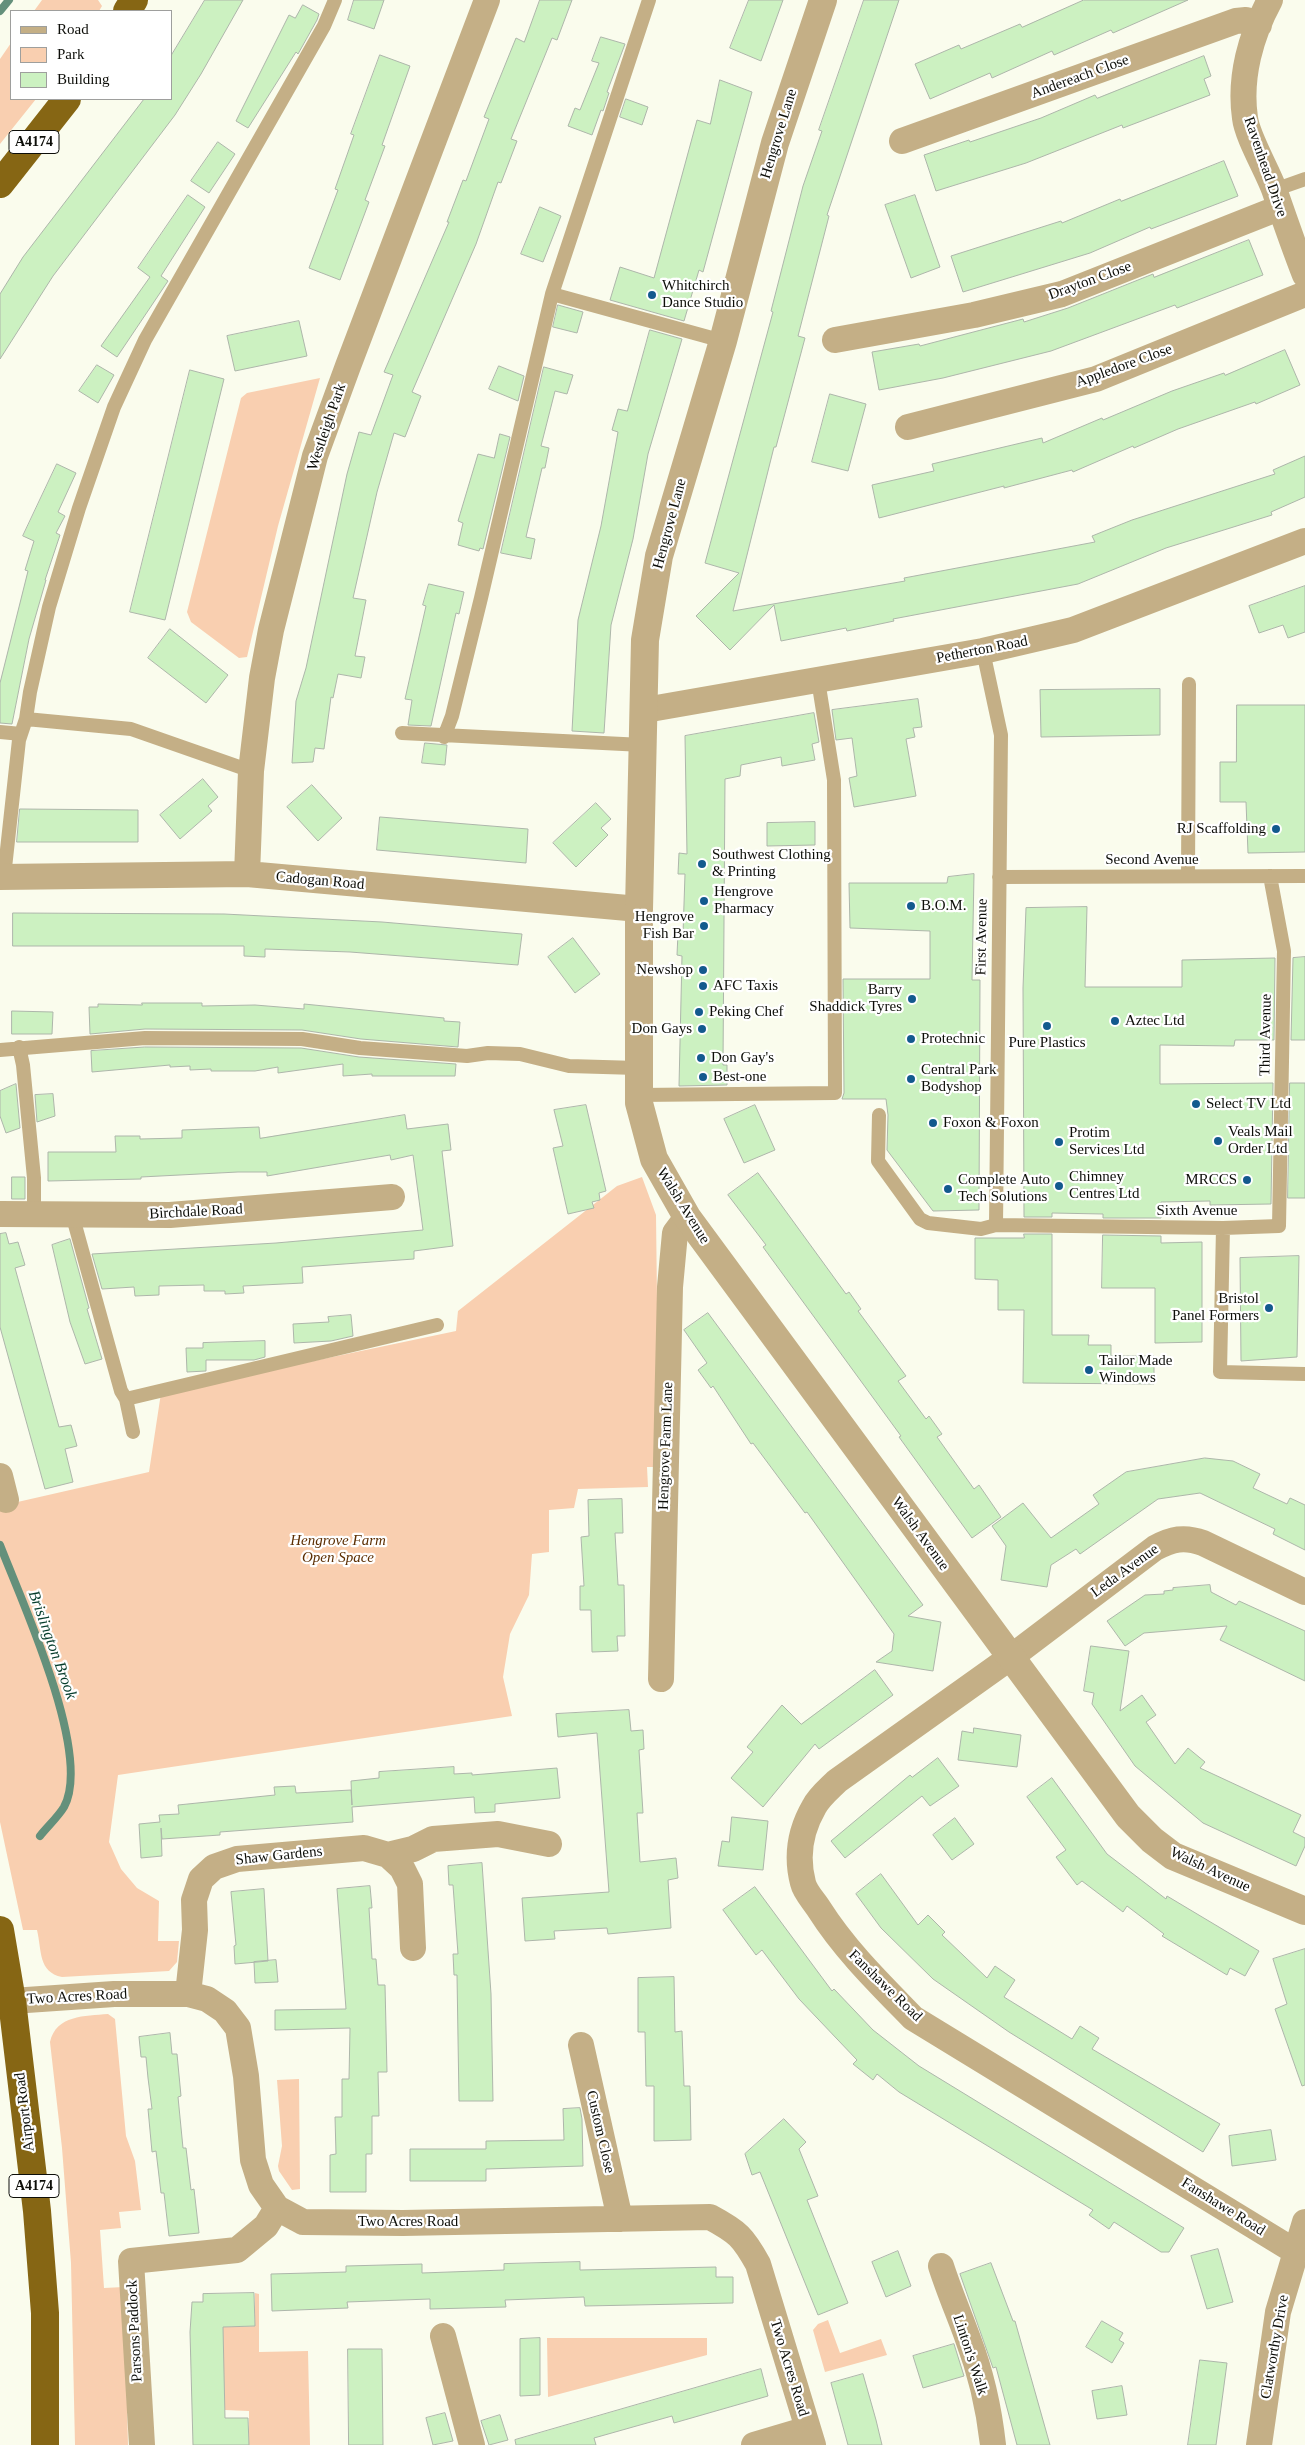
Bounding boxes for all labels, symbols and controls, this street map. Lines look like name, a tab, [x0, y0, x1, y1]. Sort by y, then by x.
legend	[10, 10, 172, 100]
text: Road	[57, 21, 89, 37]
text: Park	[57, 46, 85, 62]
street label: Andereach Close	[1029, 51, 1131, 103]
text: Building	[57, 71, 110, 87]
street label: Hengrove Lane	[757, 87, 801, 181]
street label: Ravenhead Drive	[1239, 115, 1291, 219]
road number: A4174	[9, 130, 59, 154]
street label: Drayton Close	[1046, 258, 1134, 304]
place label: Whitchirch Dance Studio	[662, 277, 743, 312]
marker: Whitchirch Dance Studio	[646, 289, 658, 301]
street label: Appledore Close	[1073, 340, 1175, 392]
street label: Westleigh Park	[304, 381, 350, 473]
street label: Hengrove Lane	[649, 477, 691, 571]
street label: Petherton Road	[935, 632, 1029, 668]
place label: RJ Scaffolding	[1177, 820, 1266, 838]
marker: RJ Scaffolding	[1270, 823, 1282, 835]
place label: Southwest Clothing & Printing	[712, 846, 831, 881]
street label: Second Avenue	[1105, 851, 1199, 869]
marker: Southwest Clothing & Printing	[696, 858, 708, 870]
street label: Cadogan Road	[275, 868, 365, 894]
place label: Hengrove Pharmacy	[714, 883, 774, 918]
marker: Hengrove Pharmacy	[698, 895, 710, 907]
place label: B.O.M.	[921, 897, 966, 915]
street label: First Avenue	[972, 898, 992, 976]
marker: B.O.M.	[905, 900, 917, 912]
place label: Hengrove Fish Bar	[635, 908, 694, 943]
marker: Hengrove Fish Bar	[698, 920, 710, 932]
place label: Newshop	[636, 961, 693, 979]
marker: Newshop	[697, 964, 709, 976]
place label: AFC Taxis	[713, 977, 778, 995]
marker: AFC Taxis	[697, 980, 709, 992]
place label: Barry Shaddick Tyres	[809, 981, 902, 1016]
marker: Barry Shaddick Tyres	[906, 993, 918, 1005]
street label: Third Avenue	[1256, 994, 1276, 1076]
place label: Peking Chef	[709, 1003, 784, 1021]
marker: Peking Chef	[693, 1006, 705, 1018]
place label: Aztec Ltd	[1125, 1012, 1185, 1030]
marker: Aztec Ltd	[1109, 1015, 1121, 1027]
place label: Don Gays	[632, 1020, 692, 1038]
marker: Pure Plastics	[1041, 1020, 1053, 1032]
marker: Don Gays	[696, 1023, 708, 1035]
place label: Protechnic	[921, 1030, 985, 1048]
marker: Protechnic	[905, 1033, 917, 1045]
place label: Pure Plastics	[1008, 1034, 1086, 1052]
place label: Don Gay's	[711, 1049, 774, 1067]
marker: Don Gay's	[695, 1052, 707, 1064]
place label: Central Park Bodyshop	[921, 1061, 996, 1096]
place label: Best-one	[713, 1068, 766, 1086]
marker: Best-one	[697, 1071, 709, 1083]
marker: Central Park Bodyshop	[905, 1073, 917, 1085]
place label: Select TV Ltd	[1206, 1095, 1291, 1113]
marker: Select TV Ltd	[1190, 1098, 1202, 1110]
place label: Foxon & Foxon	[943, 1114, 1039, 1132]
marker: Foxon & Foxon	[927, 1117, 939, 1129]
place label: Veals Mail Order Ltd	[1228, 1123, 1293, 1158]
place label: Protim Services Ltd	[1069, 1124, 1144, 1159]
marker: Veals Mail Order Ltd	[1212, 1135, 1224, 1147]
marker: Protim Services Ltd	[1053, 1136, 1065, 1148]
street label: Walsh Avenue	[652, 1165, 714, 1247]
place label: Chimney Centres Ltd	[1069, 1168, 1139, 1203]
place label: Complete Auto Tech Solutions	[958, 1171, 1050, 1206]
place label: MRCCS	[1185, 1171, 1237, 1189]
marker: MRCCS	[1241, 1174, 1253, 1186]
marker: Chimney Centres Ltd	[1053, 1180, 1065, 1192]
marker: Complete Auto Tech Solutions	[942, 1183, 954, 1195]
street label: Birchdale Road	[149, 1201, 243, 1223]
street label: Sixth Avenue	[1157, 1202, 1237, 1220]
place label: Bristol Panel Formers	[1172, 1290, 1259, 1325]
marker: Bristol Panel Formers	[1263, 1302, 1275, 1314]
place label: Tailor Made Windows	[1099, 1352, 1173, 1387]
marker: Tailor Made Windows	[1083, 1364, 1095, 1376]
street label: Hengrove Farm Lane	[655, 1382, 677, 1510]
street label: Walsh Avenue	[887, 1494, 953, 1574]
park label: Hengrove Farm Open Space	[290, 1532, 386, 1567]
street label: Leda Avenue	[1088, 1540, 1162, 1602]
water label: Brislington Brook	[23, 1588, 81, 1702]
street label: Shaw Gardens	[235, 1842, 323, 1870]
street label: Walsh Avenue	[1167, 1844, 1253, 1896]
street label: Fanshawe Road	[844, 1946, 926, 2026]
street label: Two Acres Road	[26, 1985, 128, 2009]
street label: Airport Road	[11, 2071, 39, 2153]
street label: Custom Close	[582, 2089, 618, 2175]
road number: A4174	[9, 2174, 59, 2198]
street label: Fanshawe Road	[1178, 2174, 1268, 2240]
street label: Two Acres Road	[358, 2213, 458, 2231]
street label: Parsons Paddock	[123, 2280, 147, 2382]
street label: Clatworthy Drive	[1257, 2294, 1293, 2400]
street label: Linton's Walk	[949, 2312, 991, 2398]
street label: Two Acres Road	[766, 2317, 812, 2419]

